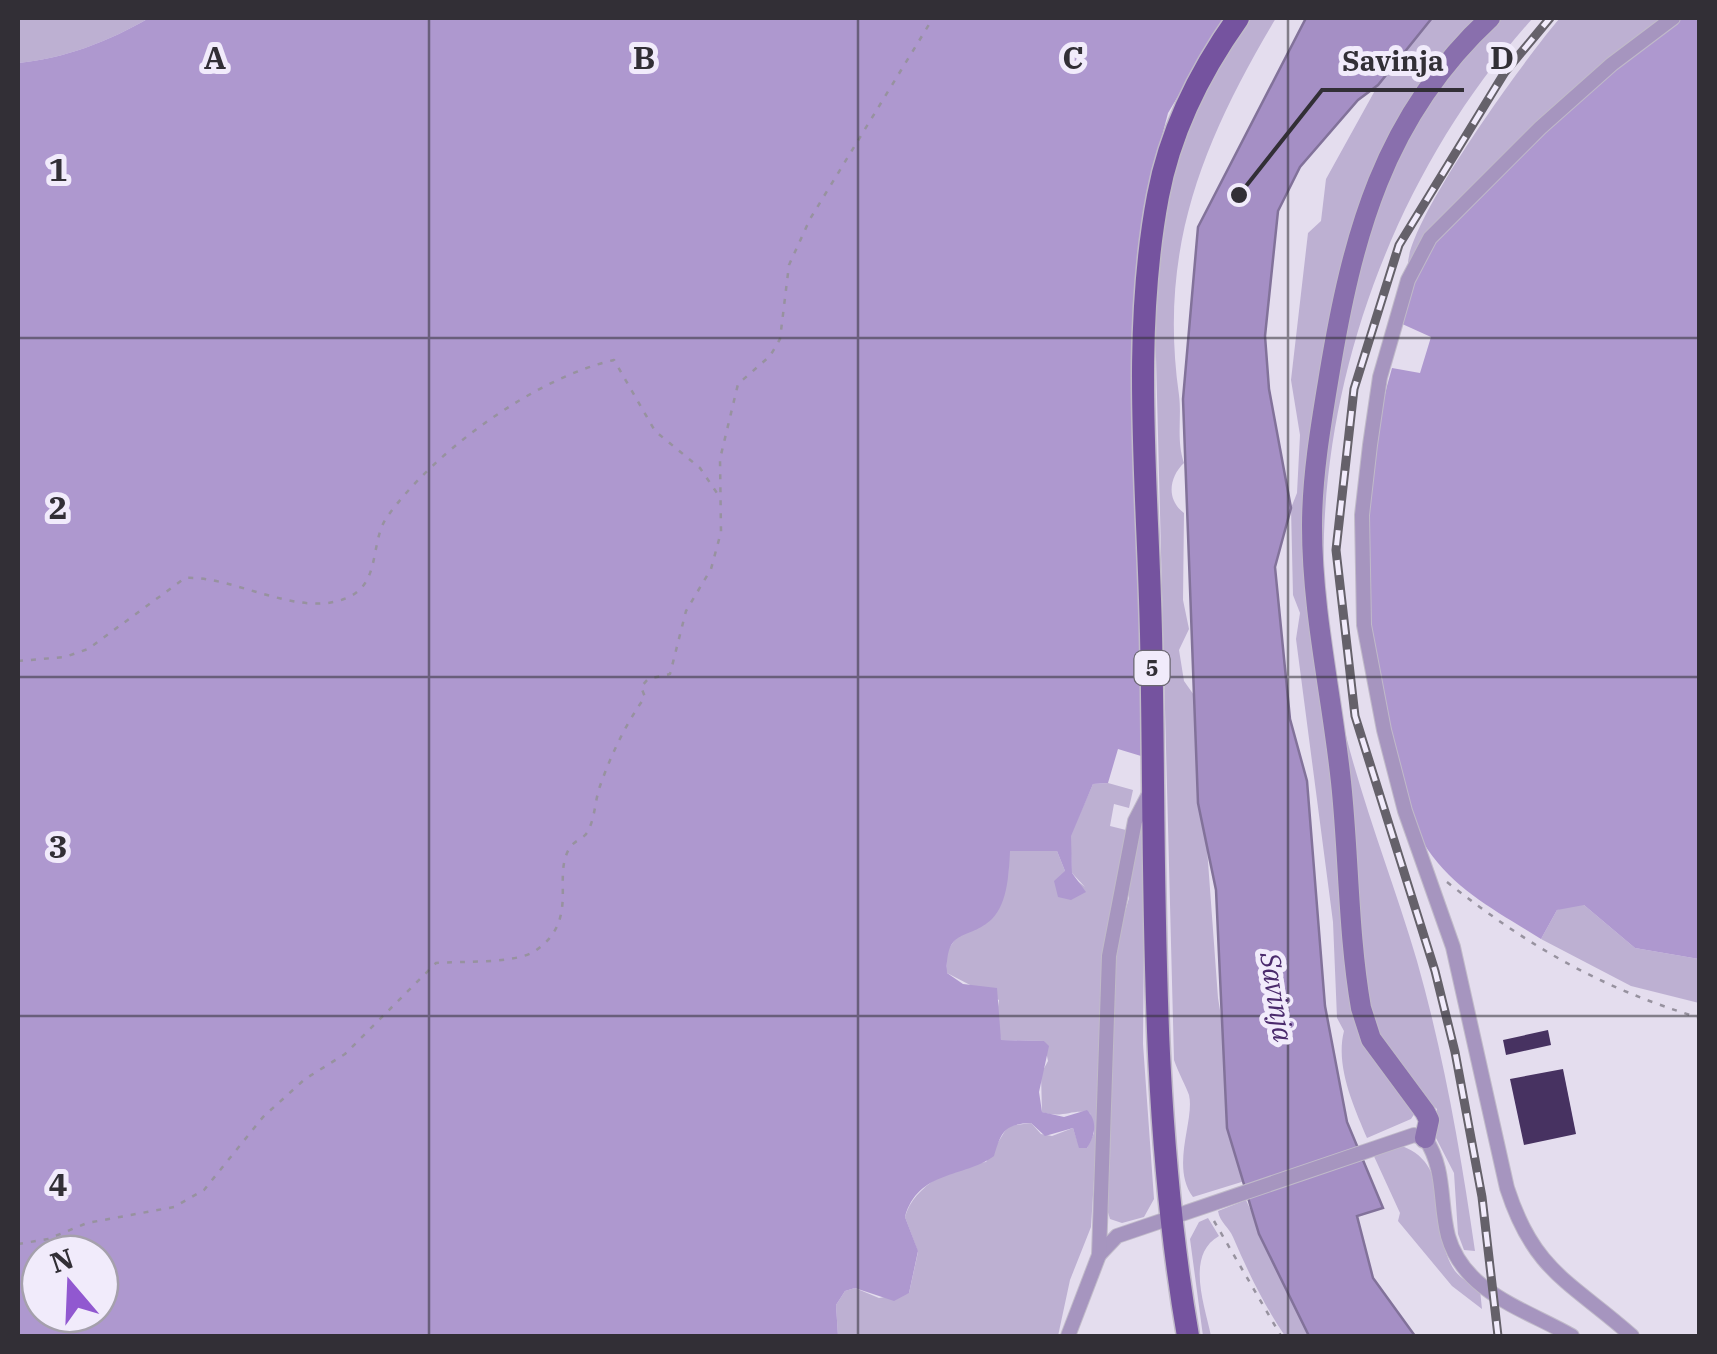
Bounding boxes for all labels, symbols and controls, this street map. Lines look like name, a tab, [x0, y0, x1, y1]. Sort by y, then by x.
callout: Savinja	[1322, 32, 1464, 90]
text: A	[204, 36, 226, 78]
text: B	[633, 36, 655, 78]
text: C	[1062, 36, 1084, 78]
text: D	[1490, 36, 1514, 78]
text: Savinja	[1342, 42, 1444, 79]
text: 1	[48, 148, 68, 190]
text: 2	[48, 486, 68, 528]
road number: 5	[1134, 651, 1170, 685]
text: 3	[48, 825, 68, 867]
water label: Savinja	[1252, 948, 1303, 1044]
text: 4	[48, 1163, 68, 1205]
north arrow	[20, 1234, 120, 1334]
text: N	[45, 1239, 78, 1281]

